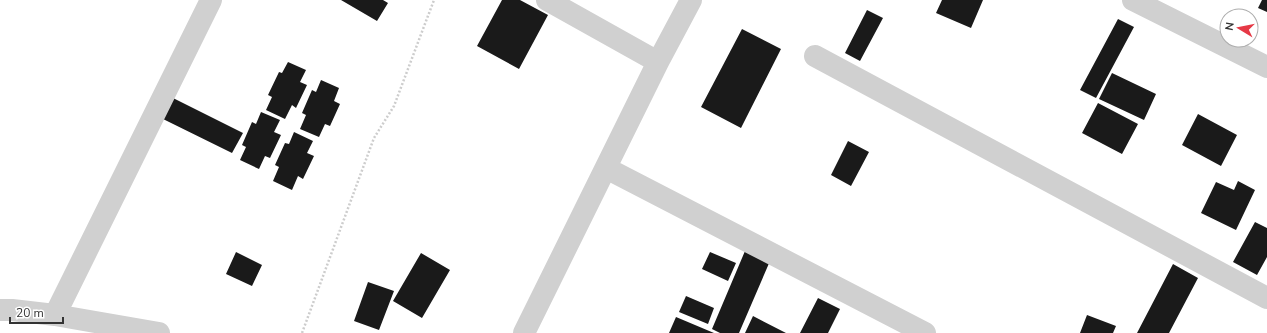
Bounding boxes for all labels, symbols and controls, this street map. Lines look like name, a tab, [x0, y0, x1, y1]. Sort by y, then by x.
north arrow	[1219, 8, 1259, 48]
text: N	[1222, 21, 1238, 32]
scale bar	[10, 299, 63, 325]
text: 20 m	[16, 305, 44, 321]

